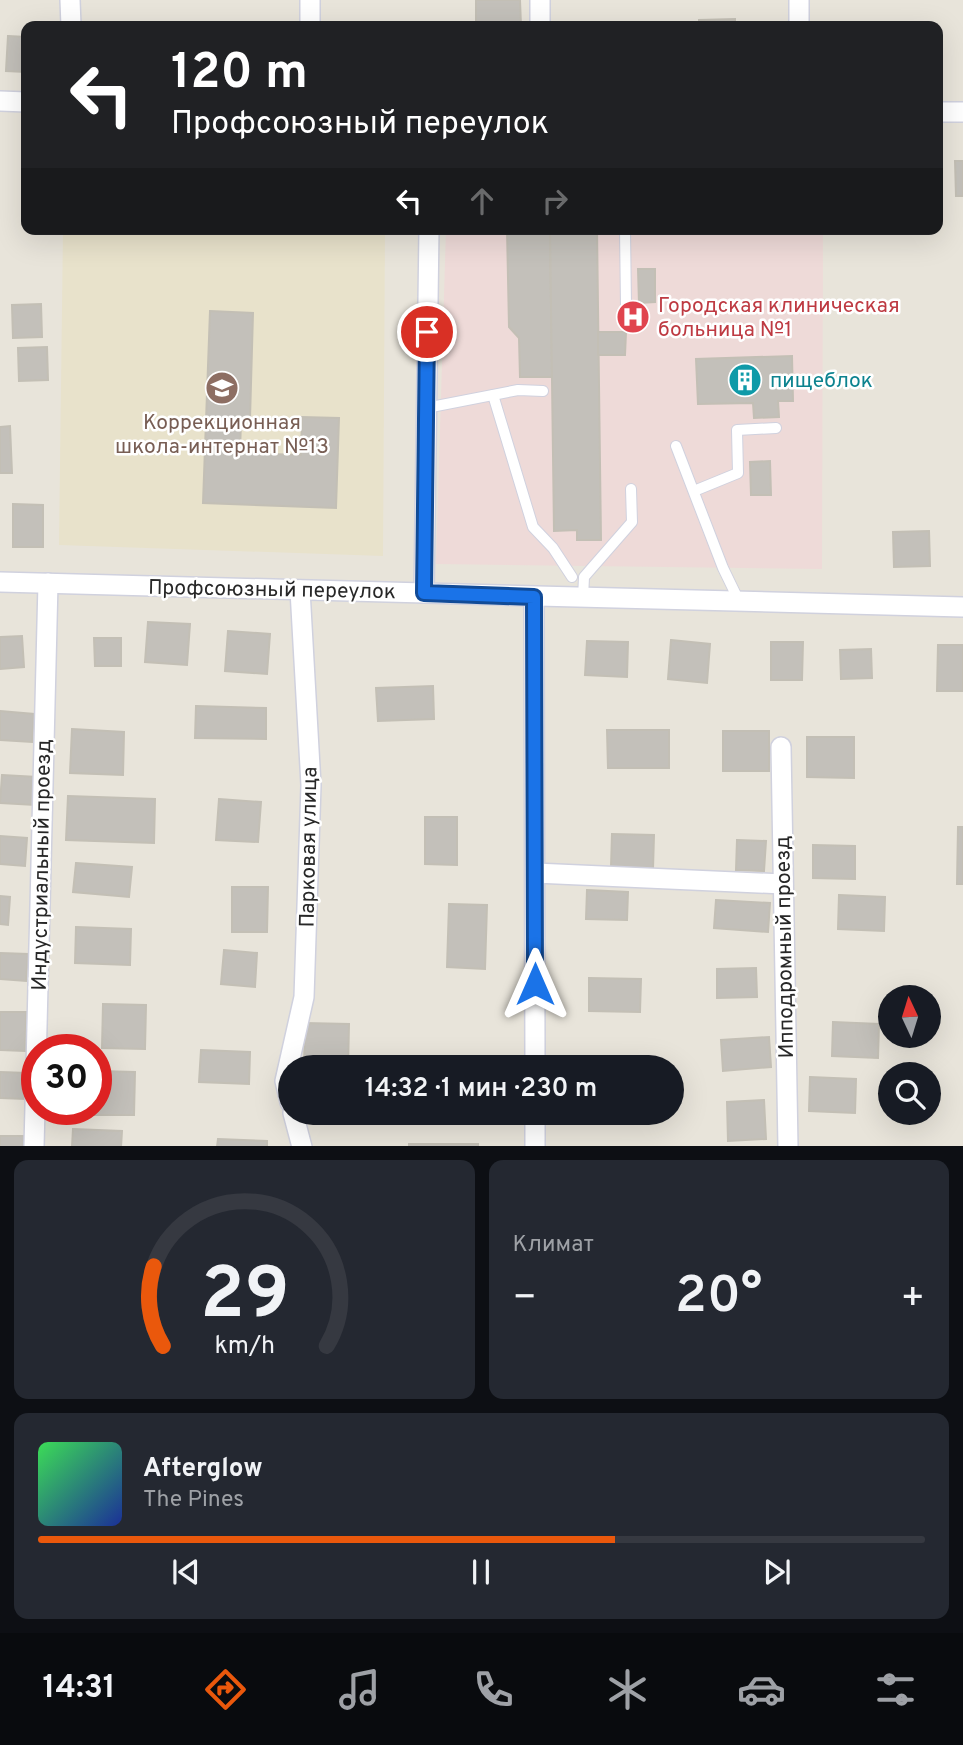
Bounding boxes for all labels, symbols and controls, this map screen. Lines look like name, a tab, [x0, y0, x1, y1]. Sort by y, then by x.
text: 120 m	[171, 44, 308, 106]
icon: left	[56, 49, 147, 140]
text: Профсоюзный переулок	[171, 105, 549, 145]
icon: left	[390, 182, 428, 220]
icon: ahead	[463, 182, 501, 220]
icon: right	[536, 182, 574, 220]
place label: Городская клиническая больница №1	[658, 293, 900, 344]
hospital icon: Городская клиническая больница №1	[614, 298, 652, 336]
pin	[397, 302, 457, 362]
icon: arrive	[408, 313, 446, 351]
building icon: пищеблок	[726, 361, 764, 399]
place label: пищеблок	[770, 368, 873, 395]
school or university icon: Коррекционная школа-интернат №13	[203, 369, 241, 407]
place label: Коррекционная школа-интернат №13	[115, 410, 329, 461]
street label: Профсоюзный переулок	[148, 575, 396, 606]
street label: Индустриальный проезд	[27, 739, 58, 991]
street label: Парковая улица	[295, 766, 324, 928]
street label: Ипподромный проезд	[770, 835, 801, 1059]
position arrow	[498, 947, 572, 1021]
north arrow	[878, 985, 942, 1048]
map controls	[878, 985, 941, 1125]
speed limit sign: 30	[21, 1034, 112, 1125]
button: search	[878, 1062, 941, 1125]
text: 14:32 · 1 мин · 230 m	[365, 1073, 597, 1106]
text: Климат	[513, 1231, 594, 1260]
text: 29	[200, 1252, 289, 1344]
text: 20°	[675, 1265, 762, 1331]
text: −	[513, 1275, 537, 1324]
text: +	[900, 1275, 925, 1324]
text: km/h	[214, 1330, 275, 1362]
text: Afterglow	[143, 1453, 263, 1486]
text: The Pines	[143, 1486, 244, 1515]
icon: previous	[167, 1553, 205, 1591]
icon: pause	[462, 1553, 500, 1591]
icon: next	[758, 1553, 796, 1591]
icon: directions	[201, 1665, 250, 1714]
icon: music	[335, 1665, 384, 1714]
icon: phone	[469, 1665, 518, 1714]
icon: climate	[603, 1665, 652, 1714]
icon: car	[737, 1665, 786, 1714]
icon: filters	[871, 1665, 920, 1714]
text: 14:31	[43, 1669, 116, 1709]

